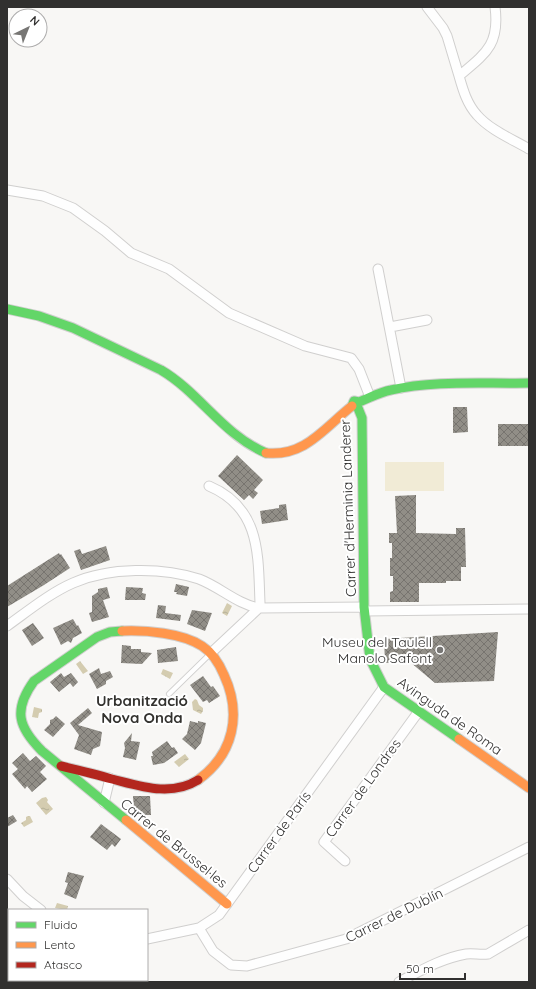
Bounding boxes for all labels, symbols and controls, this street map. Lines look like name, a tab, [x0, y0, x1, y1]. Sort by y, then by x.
north arrow	[8, 8, 48, 48]
text: N	[27, 13, 43, 29]
street label: Carrer d'Herminia Landerer	[336, 418, 360, 597]
place label: Museu del Taulell Manolo Safont	[322, 633, 432, 667]
marker: Museu del Taulell Manolo Safont	[435, 645, 445, 655]
street label: Avinguda de Roma	[394, 673, 506, 759]
district label: Urbanització Nova Onda	[96, 691, 188, 727]
street label: Carrer de Londres	[321, 735, 405, 841]
street label: Carrer de París	[243, 787, 315, 877]
street label: Carrer de Brussel·les	[117, 794, 231, 892]
street label: Carrer de Dublín	[342, 884, 446, 946]
legend	[8, 909, 148, 981]
text: Fluido	[44, 917, 77, 932]
text: Lento	[44, 937, 75, 952]
scale bar	[400, 955, 465, 981]
text: Atasco	[44, 957, 82, 972]
text: 50 m	[406, 961, 434, 976]

